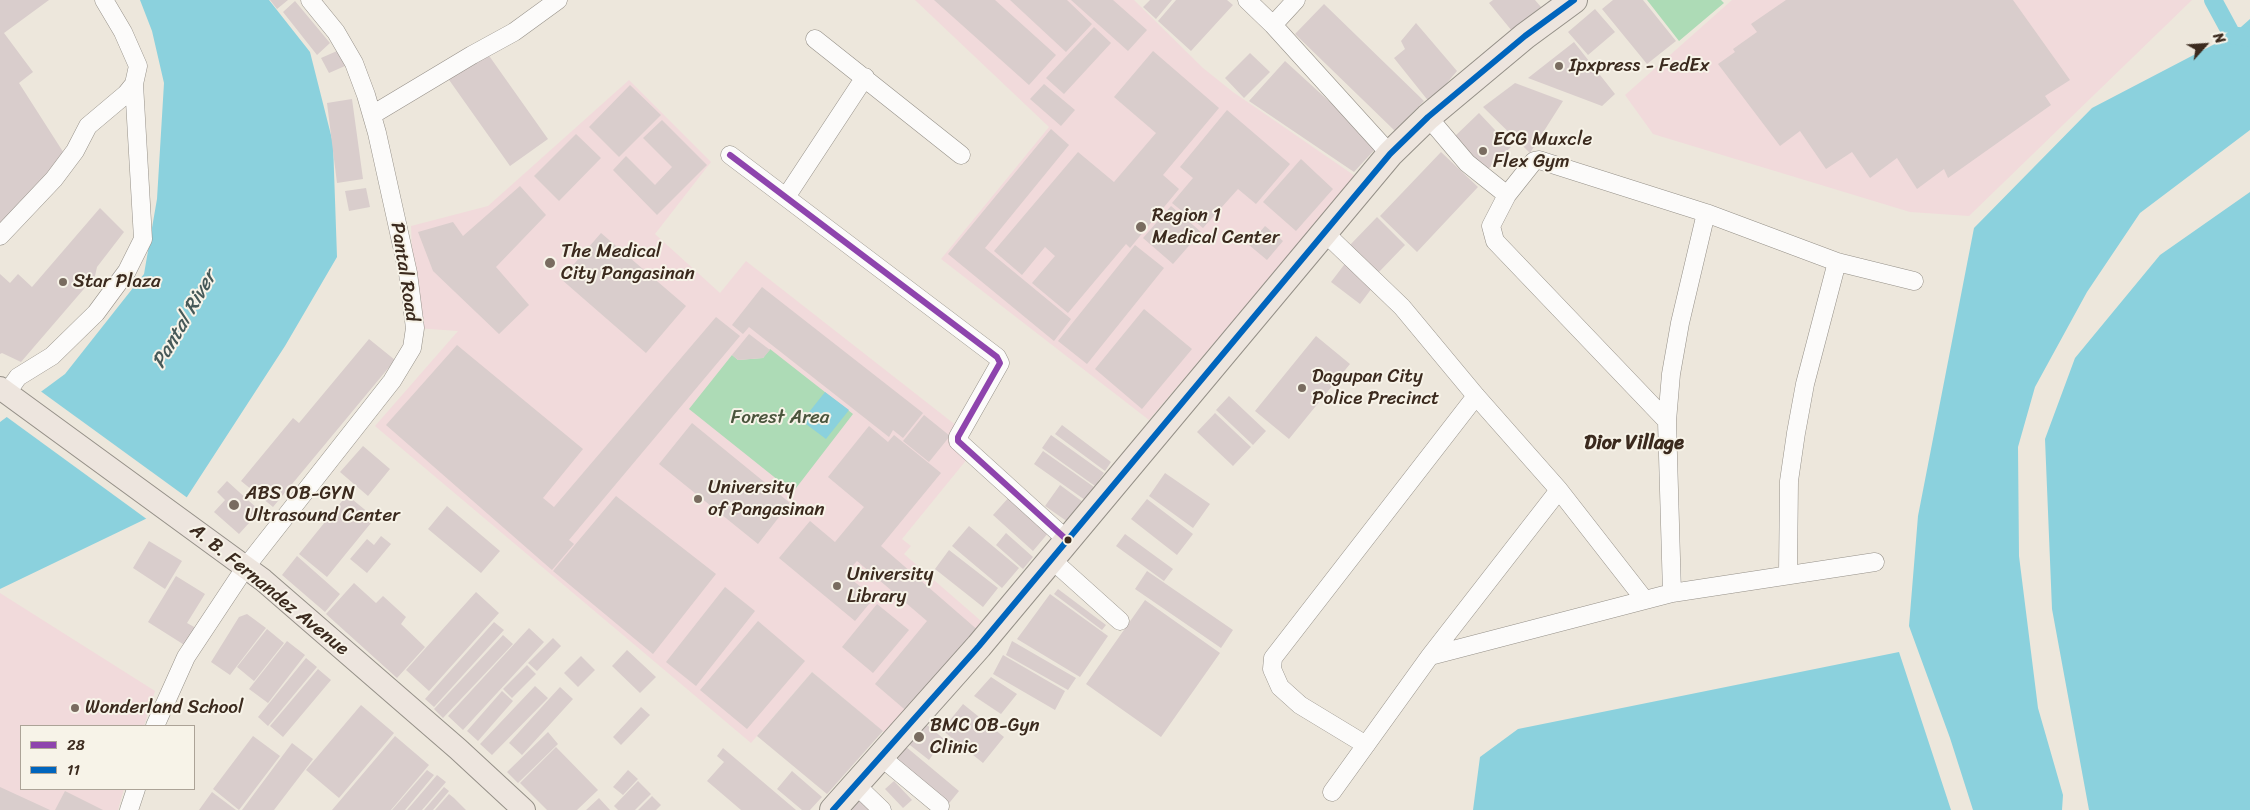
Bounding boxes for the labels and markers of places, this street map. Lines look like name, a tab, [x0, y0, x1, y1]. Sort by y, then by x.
place label: Ipxpress - FedEx	[1569, 55, 1709, 77]
marker: Ipxpress - FedEx	[1553, 60, 1565, 72]
place label: ECG Muxcle Flex Gym	[1493, 129, 1592, 173]
marker: ECG Muxcle Flex Gym	[1477, 145, 1489, 157]
place label: Region 1 Medical Center	[1152, 205, 1280, 249]
marker: Region 1 Medical Center	[1134, 220, 1148, 234]
place label: The Medical City Pangasinan	[561, 241, 695, 285]
marker: The Medical City Pangasinan	[543, 256, 557, 270]
place label: Star Plaza	[73, 271, 161, 293]
marker: Star Plaza	[57, 276, 69, 288]
place label: Dagupan City Police Precinct	[1312, 366, 1439, 410]
marker: Dagupan City Police Precinct	[1296, 382, 1308, 394]
place label: University of Pangasinan	[708, 477, 825, 521]
place label: ABS OB-GYN Ultrasound Center	[245, 483, 400, 527]
marker: University of Pangasinan	[692, 493, 704, 505]
marker: ABS OB-GYN Ultrasound Center	[227, 498, 241, 512]
unlabelled marker	[1063, 535, 1073, 545]
place label: University Library	[847, 564, 933, 608]
marker: University Library	[831, 580, 843, 592]
place label: Wonderland School	[85, 697, 243, 719]
marker: Wonderland School	[69, 702, 81, 714]
place label: BMC OB-Gyn Clinic	[930, 715, 1040, 759]
marker: BMC OB-Gyn Clinic	[912, 730, 926, 744]

